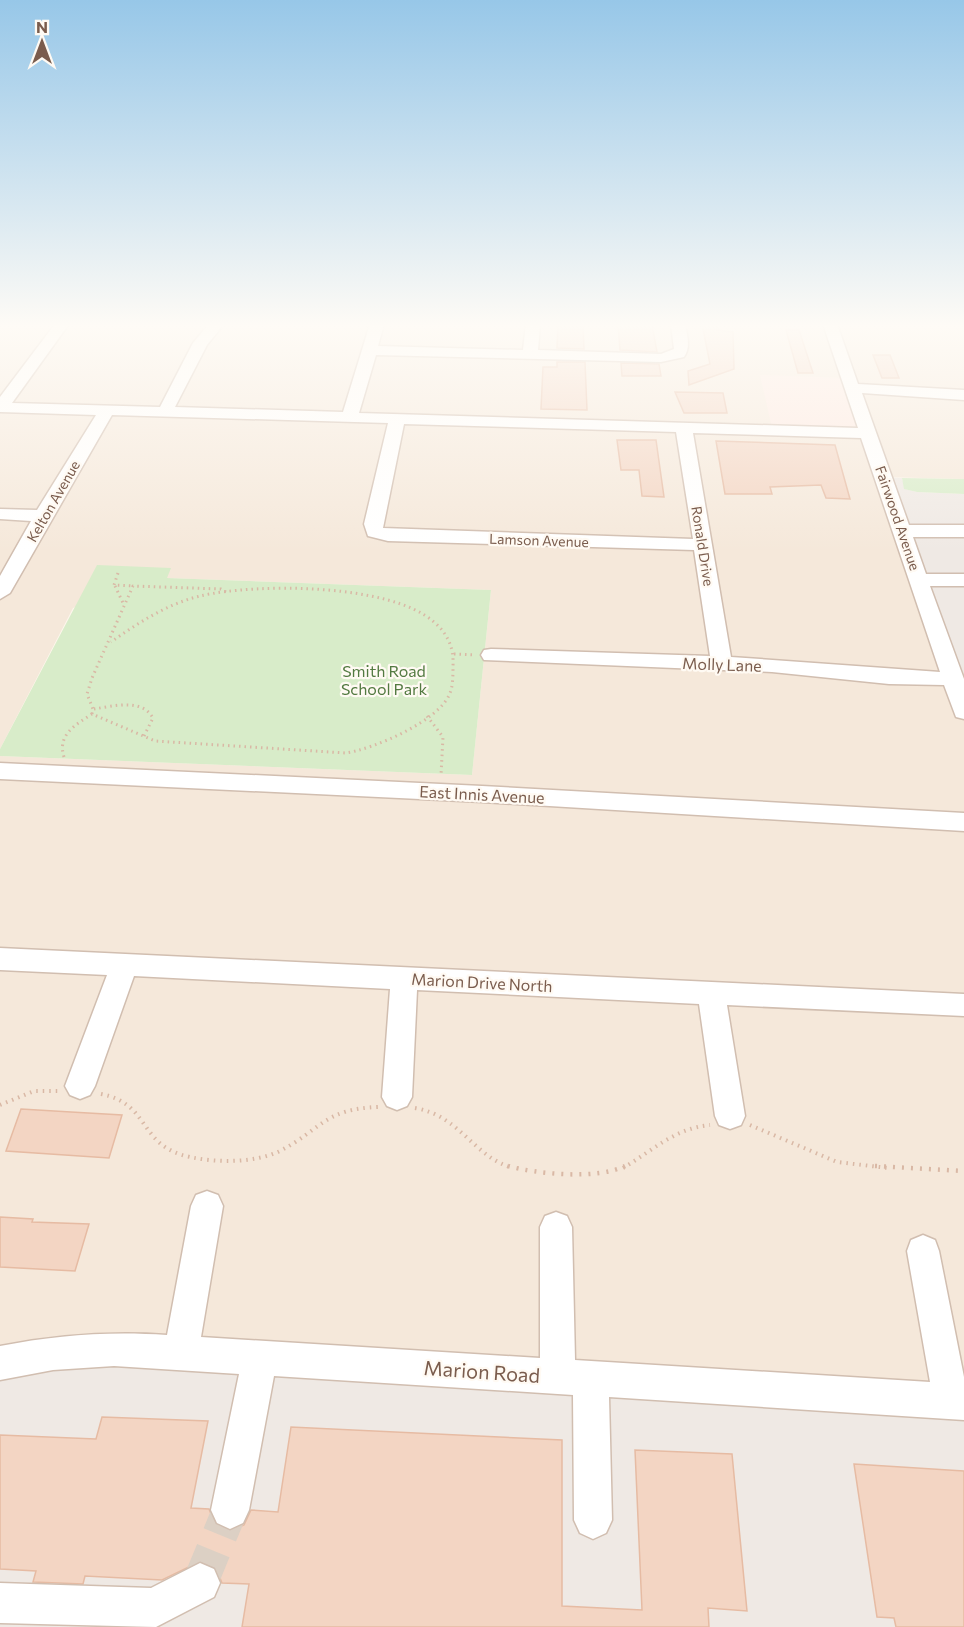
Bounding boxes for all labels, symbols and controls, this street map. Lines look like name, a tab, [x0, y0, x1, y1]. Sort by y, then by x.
north arrow	[12, 12, 72, 72]
text: N	[36, 17, 48, 36]
street label: Kelton Avenue	[23, 457, 83, 545]
street label: Fairwood Avenue	[872, 464, 924, 572]
street label: Ronald Drive	[688, 505, 718, 587]
street label: Lamson Avenue	[489, 530, 589, 550]
street label: Molly Lane	[682, 653, 762, 675]
park label: Smith Road School Park	[341, 661, 427, 698]
street label: East Innis Avenue	[419, 781, 545, 807]
street label: Marion Drive North	[411, 969, 553, 995]
street label: Marion Road	[423, 1355, 541, 1387]

